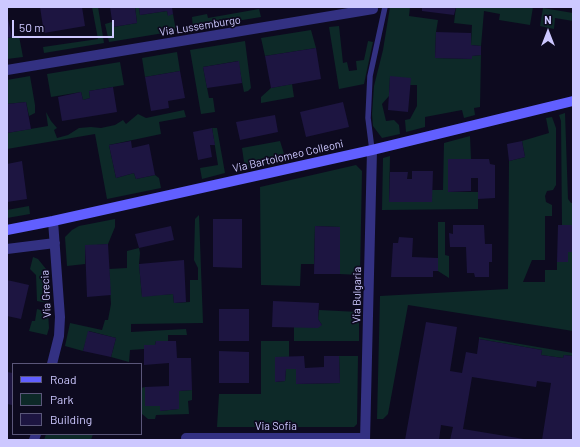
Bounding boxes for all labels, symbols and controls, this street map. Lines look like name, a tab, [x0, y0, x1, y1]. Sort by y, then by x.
scale bar	[14, 12, 116, 38]
north arrow	[528, 12, 568, 52]
street label: Via Lussemburgo	[158, 13, 242, 39]
text: N	[544, 13, 552, 26]
text: 50 m	[19, 20, 44, 34]
street label: Via Bartolomeo Colleoni	[231, 137, 345, 175]
street label: Via Bulgaria	[350, 267, 364, 323]
street label: Via Grecia	[38, 270, 54, 318]
legend	[12, 363, 142, 435]
text: Road	[50, 372, 77, 386]
text: Park	[50, 392, 74, 406]
text: Building	[50, 412, 92, 426]
street label: Via Sofia	[255, 419, 297, 433]

